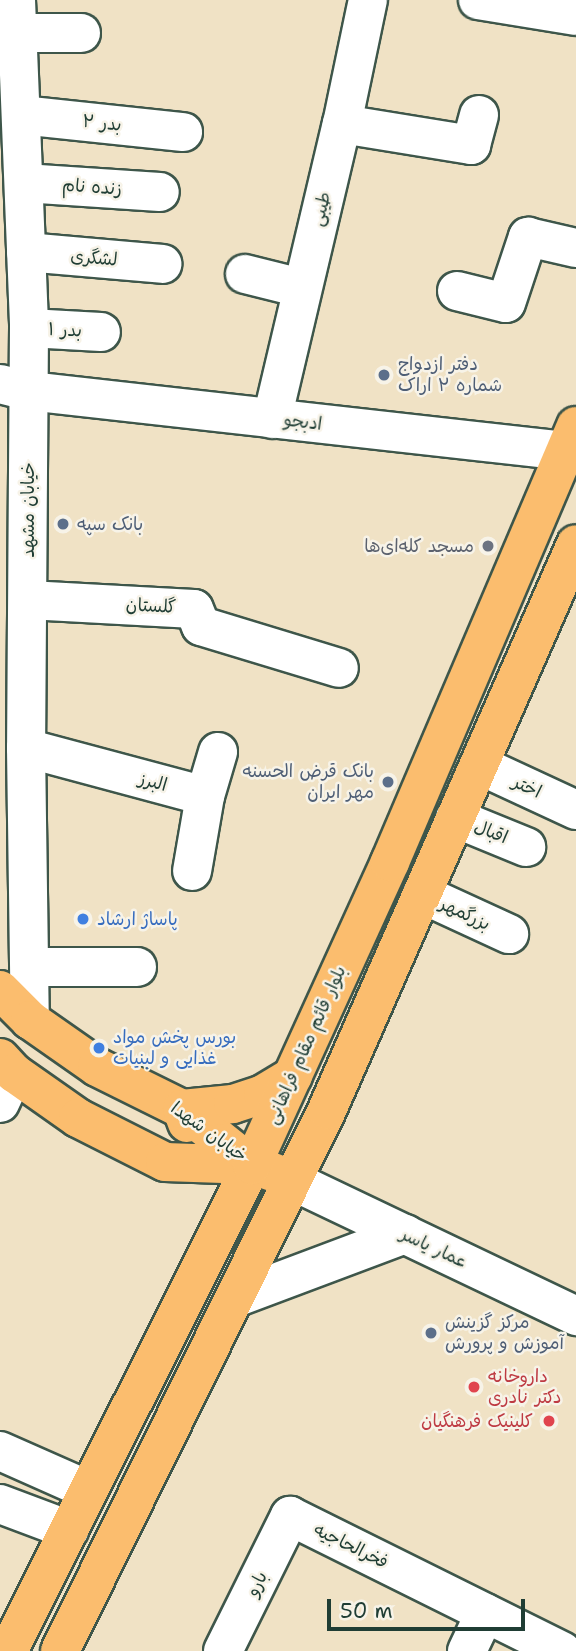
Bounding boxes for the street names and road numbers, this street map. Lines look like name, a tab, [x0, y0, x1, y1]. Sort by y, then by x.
street label: بدر ۲	[81, 110, 123, 136]
street label: زنده نام	[61, 174, 123, 200]
street label: طیبی	[306, 189, 336, 229]
street label: لشگری	[70, 245, 118, 271]
street label: بدر ۱	[48, 318, 82, 342]
street label: ادبجو	[283, 409, 323, 435]
street label: خیابان مشهد	[17, 462, 39, 558]
street label: گلستان	[125, 594, 177, 618]
street label: البرز	[137, 768, 169, 796]
street label: اختر	[509, 771, 545, 803]
street label: اقبال	[471, 816, 511, 848]
street label: بزرگمهر	[436, 893, 494, 935]
street label: بلوار قائم مقام فراهانی	[261, 962, 351, 1128]
street label: خیابان شهدا	[167, 1097, 251, 1167]
street label: عمار یاسر	[397, 1223, 471, 1273]
street label: فخرالحاجیه	[310, 1519, 392, 1573]
street label: بارو	[242, 1568, 272, 1600]

